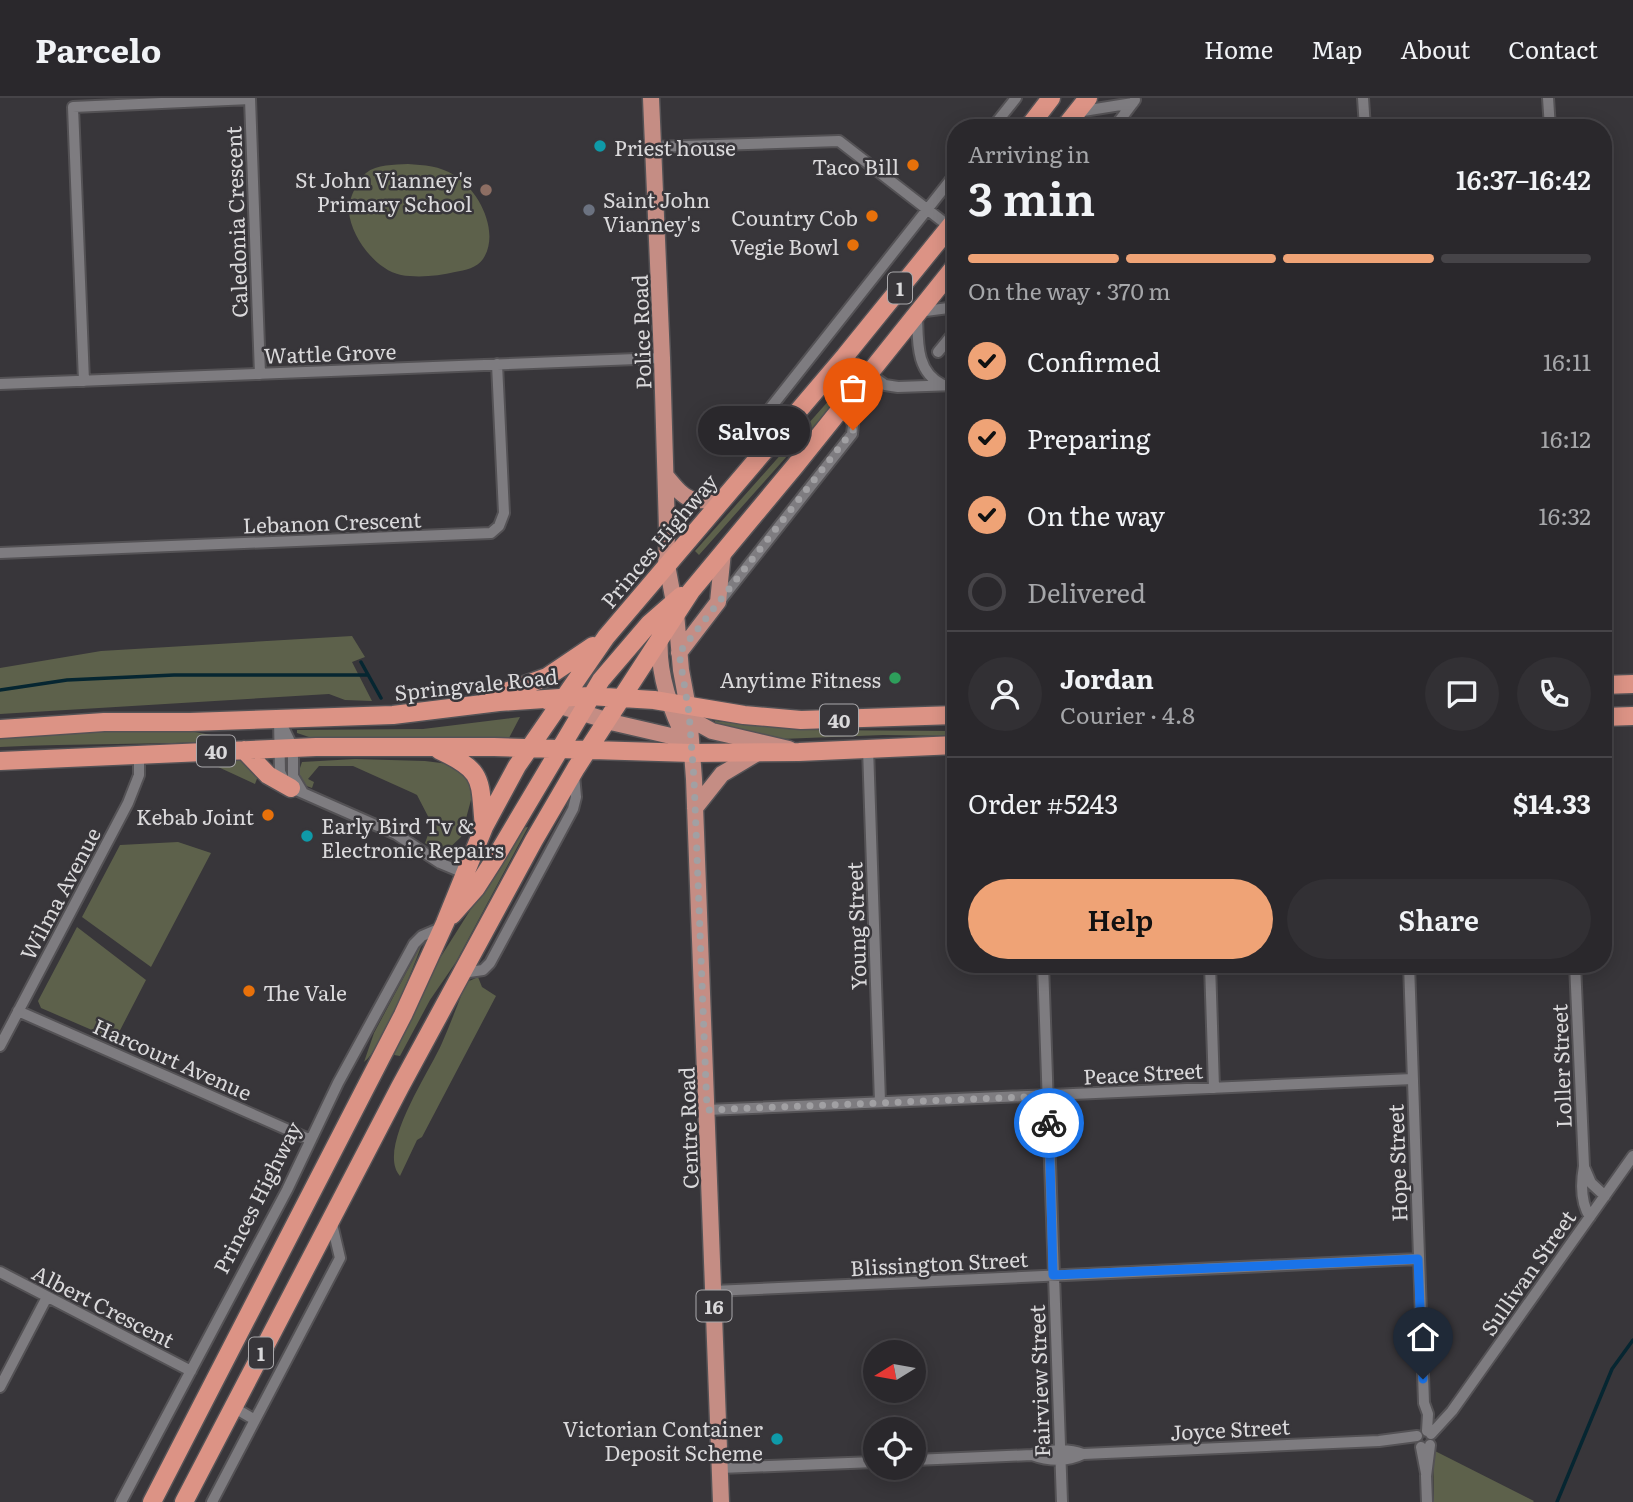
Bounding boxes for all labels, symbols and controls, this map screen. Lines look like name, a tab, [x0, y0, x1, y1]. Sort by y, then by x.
text: Parcelo	[35, 24, 161, 73]
text: Home	[1204, 31, 1273, 66]
text: Map	[1311, 31, 1362, 66]
text: About	[1400, 31, 1470, 66]
text: Contact	[1508, 31, 1598, 66]
street label: Caledonia Crescent	[216, 125, 254, 318]
place label: Priest house	[614, 131, 736, 162]
text: Arriving in	[968, 136, 1090, 170]
marker: Priest house	[592, 138, 608, 154]
place label: Taco Bill	[812, 150, 899, 181]
marker: Taco Bill	[905, 157, 921, 173]
text: 16:37–16:42	[1456, 159, 1591, 198]
text: 3 min	[968, 162, 1095, 230]
place label: St John Vianney's Primary School	[295, 163, 472, 218]
marker: St John Vianney's Primary School	[478, 182, 494, 198]
place label: Saint John Vianney's	[603, 183, 710, 238]
place label: Country Cob	[731, 201, 858, 232]
marker: Saint John Vianney's	[581, 202, 597, 218]
marker: Country Cob	[864, 208, 880, 224]
place label: Vegie Bowl	[730, 230, 839, 261]
marker: Vegie Bowl	[845, 237, 861, 253]
road number: 1	[888, 272, 912, 304]
text: On the way · 370 m	[968, 273, 1171, 307]
street label: Police Road	[622, 274, 657, 390]
street label: Wattle Grove	[263, 334, 397, 370]
text: Confirmed	[1027, 341, 1161, 380]
icon: check	[968, 342, 1006, 380]
text: 16:11	[1543, 344, 1591, 378]
pin	[823, 358, 883, 430]
icon: bag	[834, 369, 872, 407]
callout: Salvos	[699, 406, 811, 454]
text: Salvos	[718, 413, 790, 447]
text: Preparing	[1027, 418, 1150, 457]
icon: check	[968, 419, 1006, 457]
text: 16:12	[1541, 421, 1591, 455]
street label: Princes Highway	[592, 465, 724, 614]
text: On the way	[1027, 495, 1165, 534]
icon: check	[968, 496, 1006, 534]
text: 16:32	[1538, 498, 1591, 532]
street label: Lebanon Crescent	[242, 502, 422, 540]
text: Delivered	[1027, 572, 1146, 611]
button: person	[968, 657, 1042, 731]
button: chat	[1425, 657, 1499, 731]
button: phone	[1517, 657, 1591, 731]
text: Jordan	[1060, 658, 1154, 697]
street label: Springvale Road	[393, 659, 559, 707]
place label: Anytime Fitness	[720, 663, 881, 694]
marker: Anytime Fitness	[887, 670, 903, 686]
text: Courier · 4.8	[1060, 697, 1195, 731]
road number: 40	[820, 705, 858, 736]
road number: 40	[197, 736, 235, 766]
text: Order #5243	[968, 783, 1118, 822]
text: $14.33	[1513, 783, 1591, 822]
place label: Kebab Joint	[136, 800, 255, 831]
marker: Kebab Joint	[260, 807, 276, 823]
place label: Early Bird Tv & Electronic Repairs	[321, 809, 504, 864]
street label: Wilma Avenue	[11, 821, 107, 965]
marker: Early Bird Tv & Electronic Repairs	[299, 828, 315, 844]
street label: Young Street	[837, 861, 873, 991]
button: Help	[968, 879, 1273, 959]
button: Share	[1287, 879, 1591, 959]
place label: The Vale	[263, 976, 347, 1007]
marker: The Vale	[241, 983, 257, 999]
street label: Loller Street	[1542, 1003, 1578, 1129]
street label: Harcourt Avenue	[89, 1009, 257, 1107]
street label: Peace Street	[1082, 1053, 1204, 1091]
street label: Centre Road	[669, 1066, 705, 1190]
courier	[1014, 1088, 1084, 1158]
street label: Hope Street	[1378, 1103, 1414, 1222]
icon: bike	[1030, 1104, 1068, 1142]
street label: Princes Highway	[204, 1115, 308, 1279]
street label: Sullivan Street	[1472, 1202, 1582, 1341]
street label: Blissington Street	[849, 1242, 1029, 1282]
street label: Albert Crescent	[28, 1256, 181, 1354]
road number: 16	[696, 1290, 732, 1322]
street label: Fairview Street	[1020, 1304, 1056, 1458]
pin	[1393, 1307, 1453, 1379]
icon: home	[1404, 1318, 1442, 1356]
road number: 1	[249, 1338, 273, 1368]
north arrow	[863, 1340, 926, 1404]
map controls	[863, 1340, 926, 1480]
street label: Joyce Street	[1169, 1409, 1291, 1447]
place label: Victorian Container Deposit Scheme	[563, 1412, 763, 1467]
button: locate	[863, 1417, 926, 1480]
marker: Victorian Container Deposit Scheme	[769, 1431, 785, 1447]

